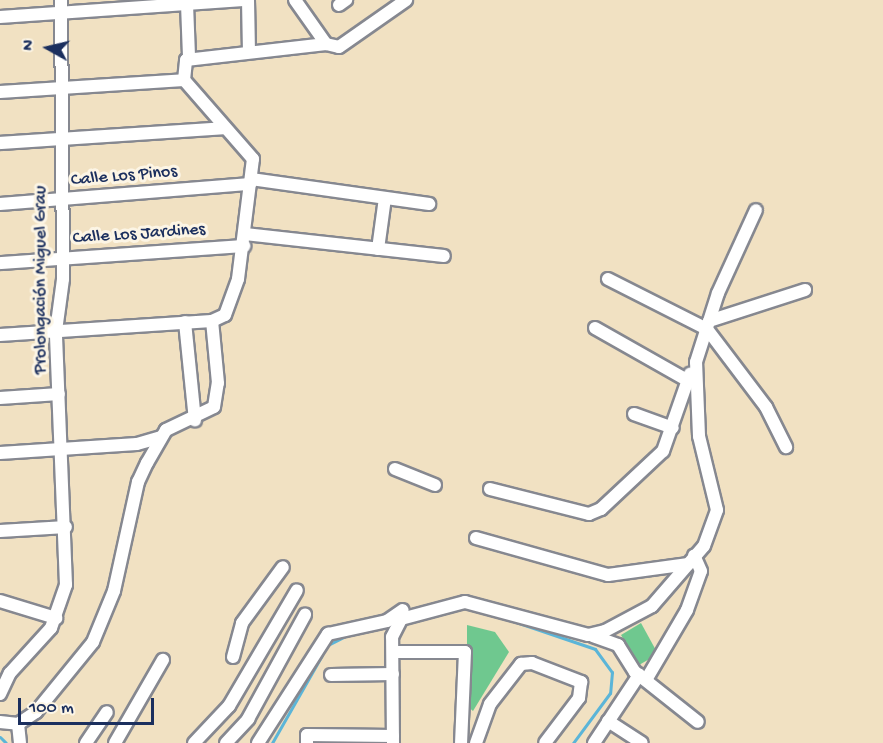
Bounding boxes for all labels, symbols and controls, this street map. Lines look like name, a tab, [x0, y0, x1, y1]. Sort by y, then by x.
north arrow	[18, 18, 78, 78]
text: N	[20, 39, 40, 52]
street label: Calle Los Pinos	[70, 162, 178, 192]
street label: Prolongación Miguel Grau	[31, 186, 53, 374]
street label: Calle Los Jardines	[72, 220, 206, 250]
scale bar	[21, 686, 158, 724]
text: 100 m	[29, 698, 74, 719]

